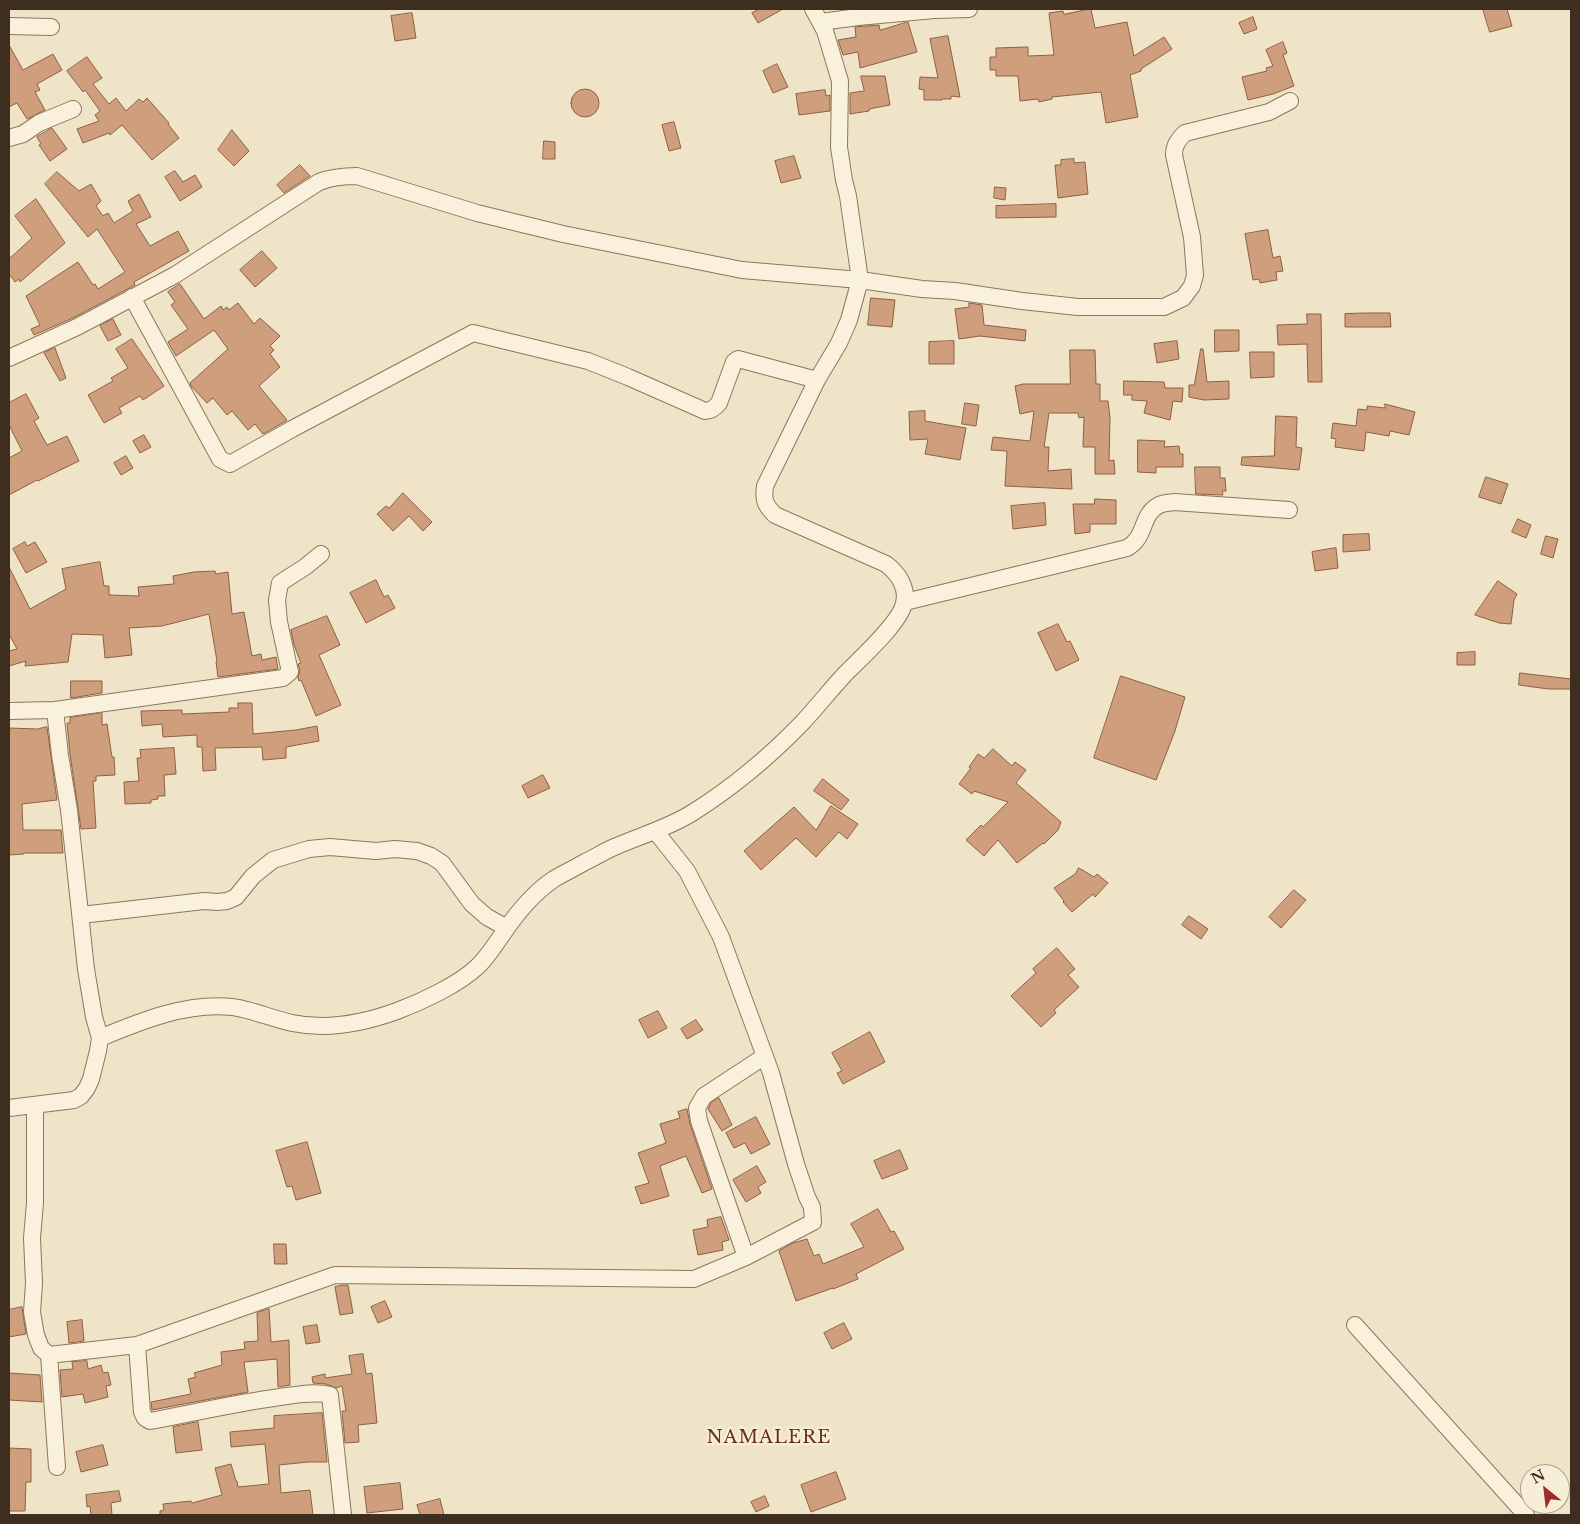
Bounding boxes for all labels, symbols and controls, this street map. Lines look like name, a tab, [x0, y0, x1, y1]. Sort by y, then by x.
district label: NAMALERE	[706, 1427, 832, 1449]
north arrow	[1520, 1464, 1570, 1514]
text: N	[1528, 1466, 1548, 1488]

